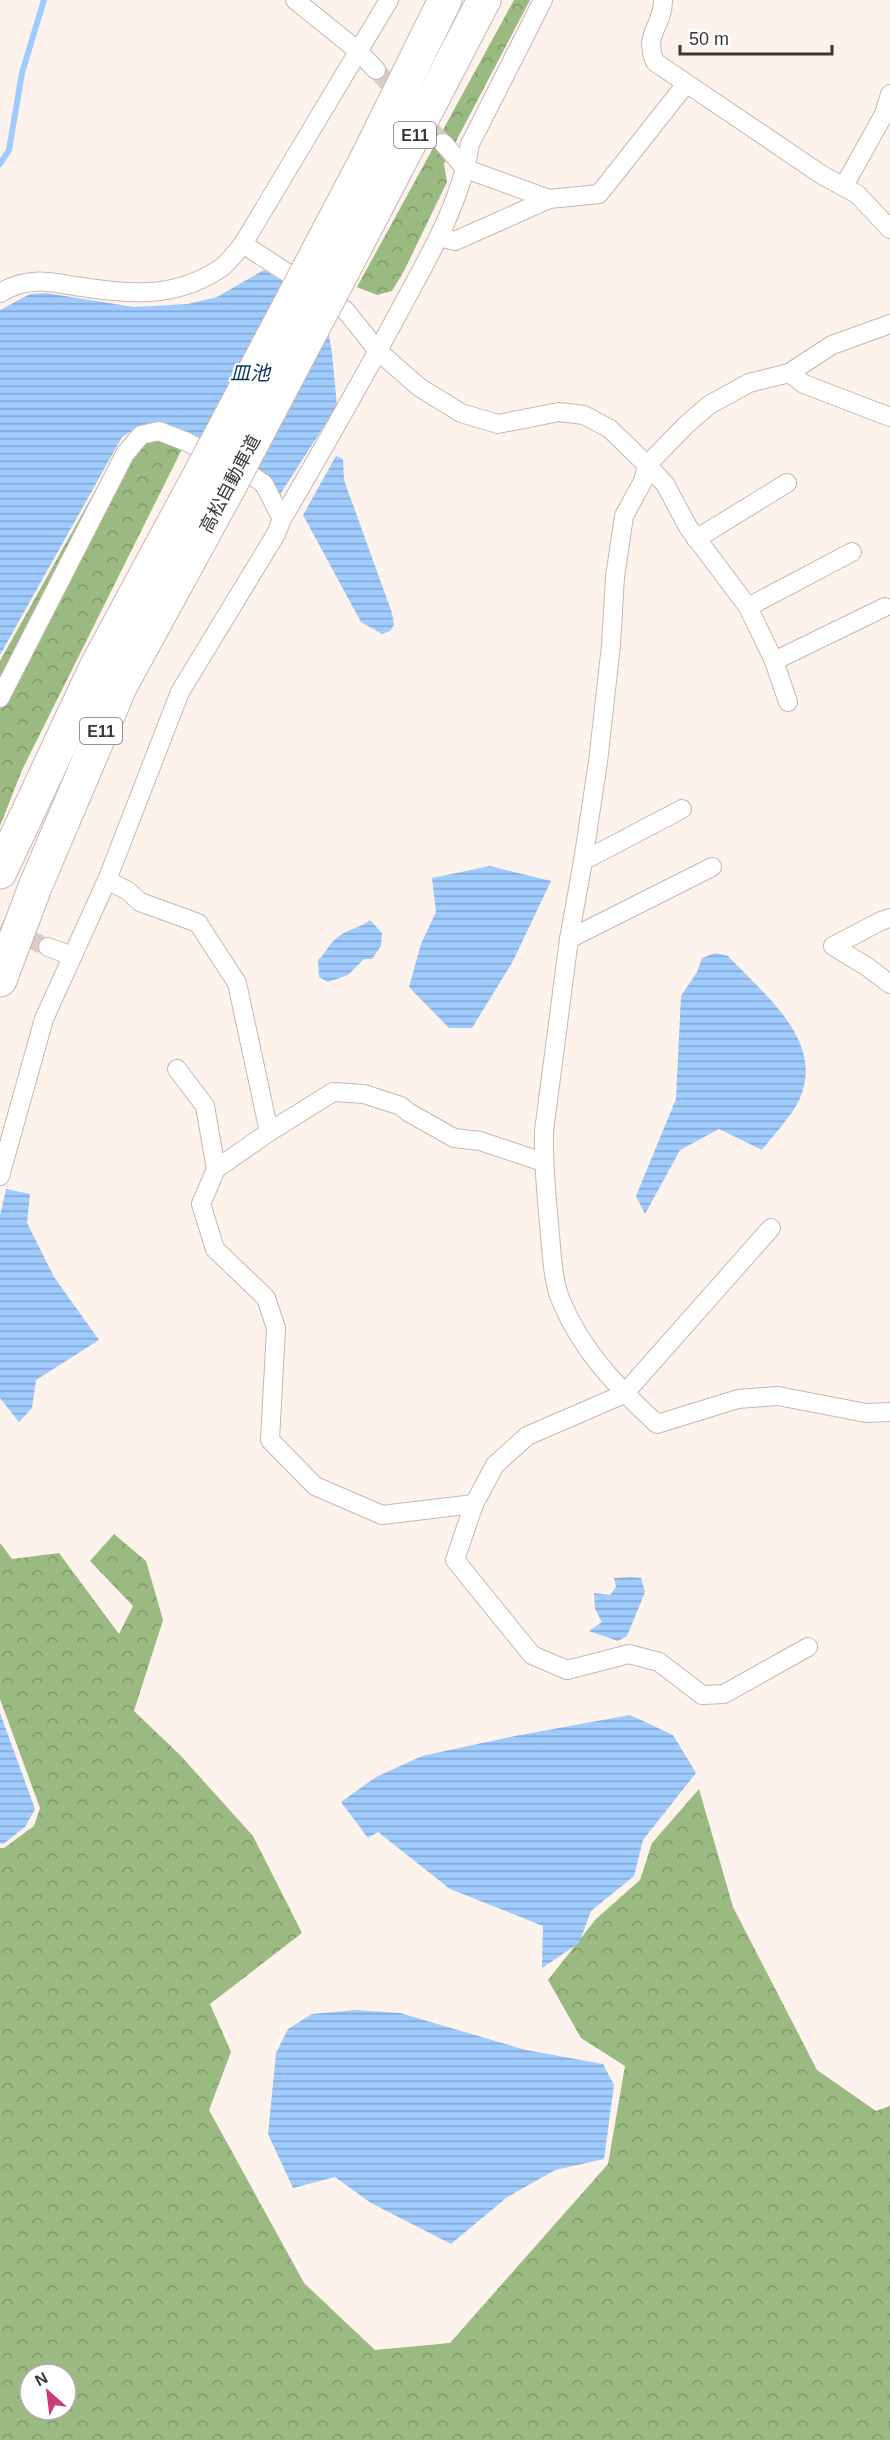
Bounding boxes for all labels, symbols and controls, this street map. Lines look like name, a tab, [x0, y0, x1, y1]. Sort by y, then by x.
scale bar	[680, 18, 832, 56]
text: 50 m	[689, 29, 729, 49]
road number: E11	[394, 122, 436, 148]
water label: 皿池	[230, 362, 272, 384]
street label: 高松自動車道	[196, 432, 264, 536]
road number: E11	[80, 718, 122, 744]
north arrow	[18, 2362, 78, 2422]
text: N	[32, 2369, 50, 2389]

